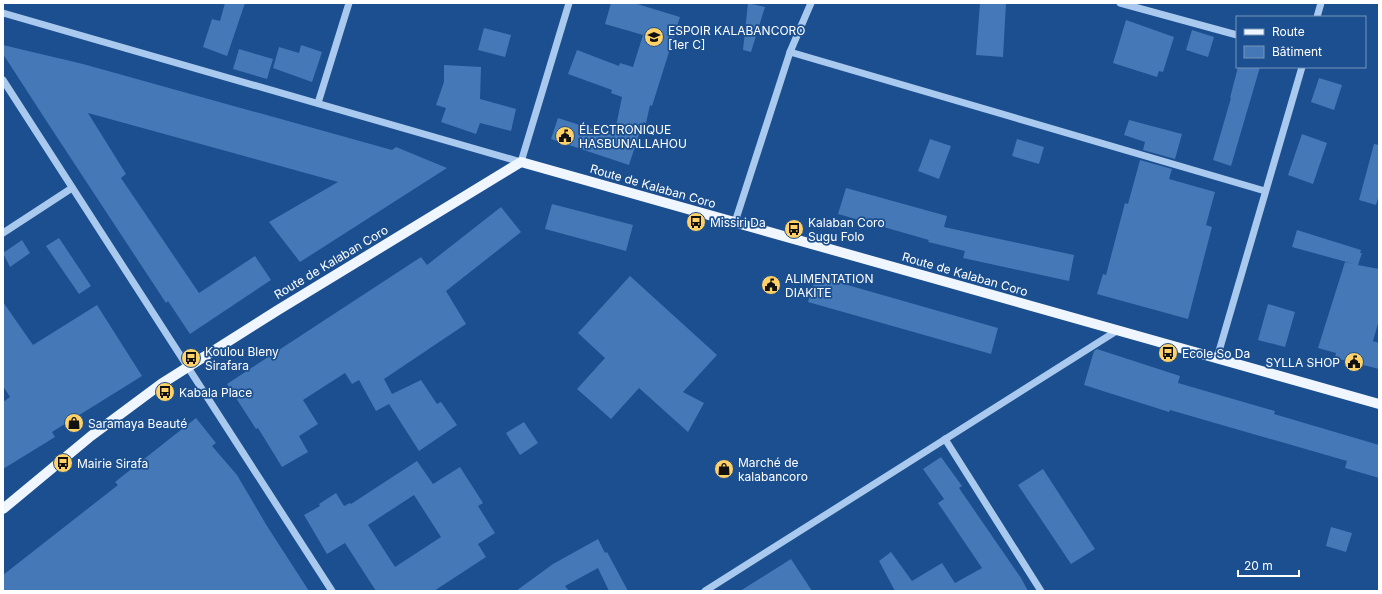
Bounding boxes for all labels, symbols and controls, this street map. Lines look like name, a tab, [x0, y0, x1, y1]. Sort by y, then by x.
legend	[1236, 16, 1366, 68]
place label: ESPOIR KALABANCORO [1er C]	[668, 23, 806, 52]
text: Route	[1272, 24, 1305, 39]
school or university icon: ESPOIR KALABANCORO [1er C]	[643, 26, 665, 48]
text: Bâtiment	[1272, 44, 1322, 59]
place label: ÉLECTRONIQUE HASBUNALLAHOU	[579, 122, 687, 151]
public building icon: ÉLECTRONIQUE HASBUNALLAHOU	[554, 125, 576, 147]
street label: Route de Kalaban Coro	[588, 161, 718, 211]
bus stop icon: Missiri Da	[685, 211, 707, 233]
place label: Missiri Da	[710, 215, 766, 230]
place label: Kalaban Coro Sugu Folo	[808, 215, 885, 244]
bus stop icon: Kalaban Coro Sugu Folo	[783, 218, 805, 240]
street label: Route de Kalaban Coro	[271, 222, 391, 302]
street label: Route de Kalaban Coro	[900, 249, 1030, 299]
place label: ALIMENTATION DIAKITE	[785, 271, 874, 300]
public building icon: ALIMENTATION DIAKITE	[760, 274, 782, 296]
bus stop icon: Ecole So Da	[1157, 342, 1179, 364]
place label: Koulou Bleny Sirafara	[205, 344, 279, 373]
place label: Ecole So Da	[1182, 346, 1250, 361]
bus stop icon: Koulou Bleny Sirafara	[180, 347, 202, 369]
public building icon: SYLLA SHOP	[1343, 351, 1365, 373]
place label: SYLLA SHOP	[1265, 355, 1340, 370]
bus stop icon: Kabala Place	[154, 381, 176, 403]
place label: Kabala Place	[179, 385, 252, 400]
shop icon: Saramaya Beauté	[63, 412, 85, 434]
place label: Saramaya Beauté	[88, 416, 187, 431]
bus stop icon: Mairie Sirafa	[52, 452, 74, 474]
place label: Marché de kalabancoro	[738, 455, 808, 484]
place label: Mairie Sirafa	[77, 456, 148, 471]
shop icon: Marché de kalabancoro	[713, 458, 735, 480]
scale bar	[1238, 552, 1299, 578]
text: 20 m	[1244, 558, 1273, 573]

